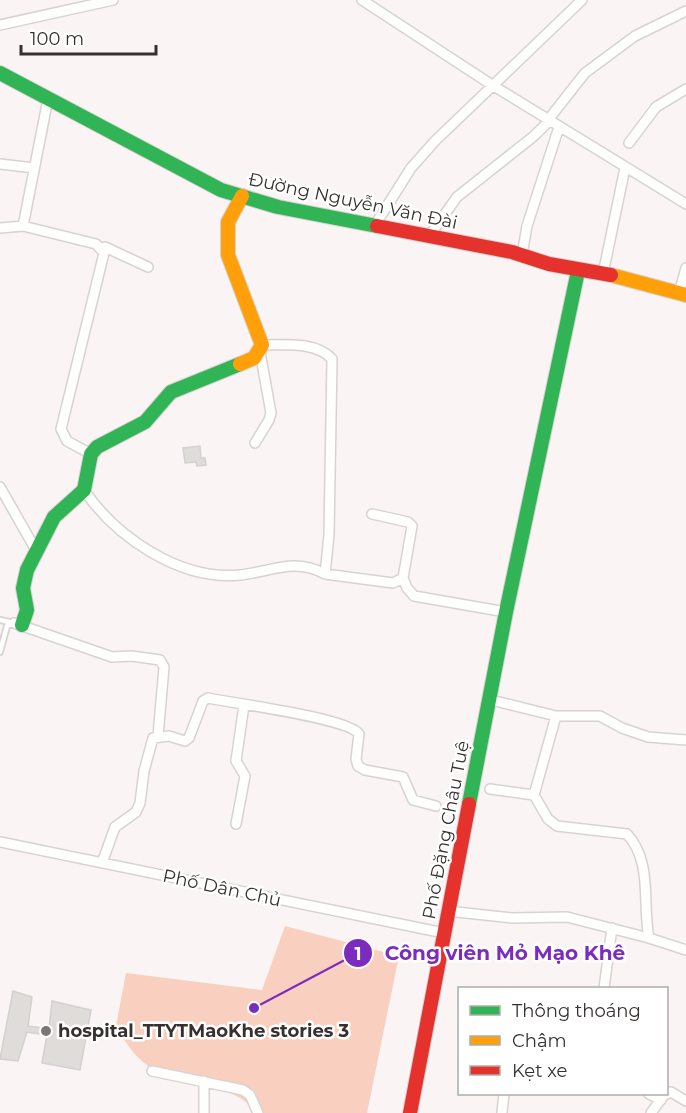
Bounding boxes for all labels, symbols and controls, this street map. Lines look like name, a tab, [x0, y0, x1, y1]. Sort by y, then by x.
scale bar	[21, 18, 156, 56]
text: 100 m	[30, 28, 84, 50]
street label: Đường Nguyễn Văn Đài	[247, 168, 459, 234]
street label: Phố Đặng Châu Tuệ	[418, 739, 474, 921]
street label: Phố Dân Chủ	[161, 865, 283, 911]
callout: Công viên Mỏ Mạo Khê	[343, 934, 637, 972]
text: Công viên Mỏ Mạo Khê	[385, 941, 625, 965]
text: 1	[354, 943, 362, 965]
legend	[458, 987, 668, 1095]
text: Thông thoáng	[512, 1000, 641, 1022]
place label: hospital_TTYTMaoKhe stories 3	[58, 1020, 349, 1042]
marker: hospital_TTYTMaoKhe stories 3	[39, 1024, 53, 1038]
text: Chậm	[512, 1030, 567, 1052]
text: Kẹt xe	[512, 1060, 568, 1082]

